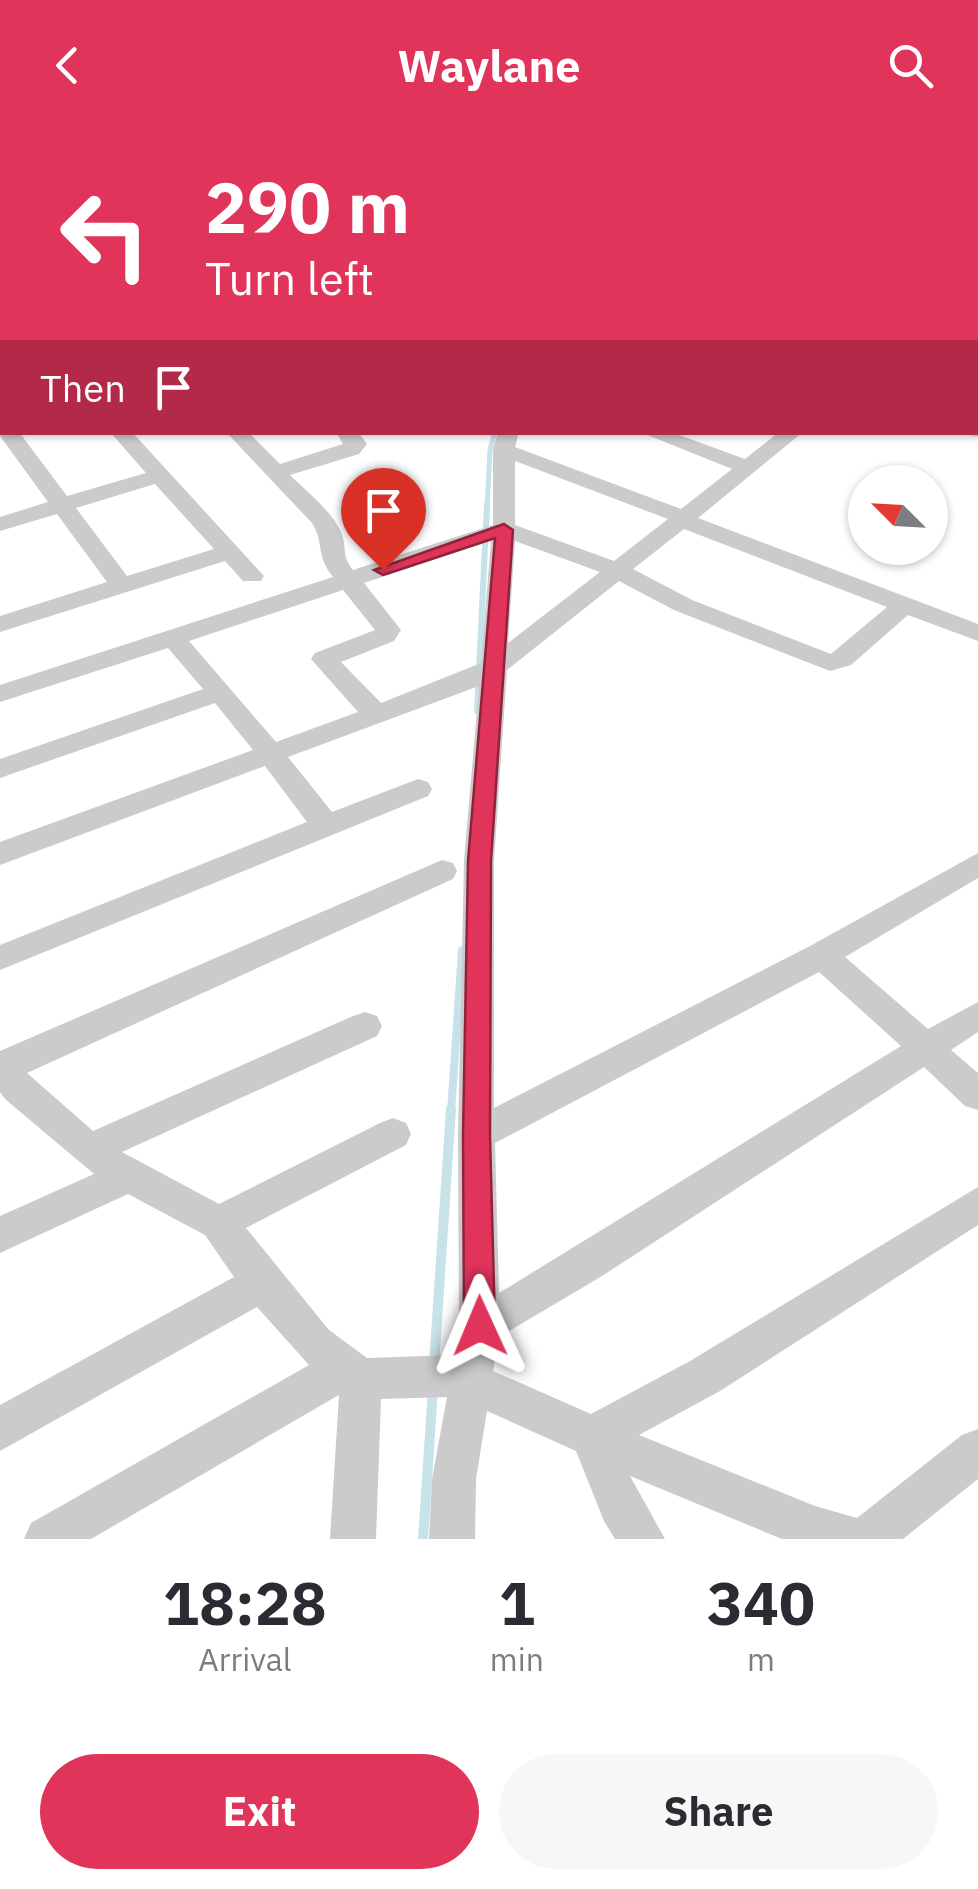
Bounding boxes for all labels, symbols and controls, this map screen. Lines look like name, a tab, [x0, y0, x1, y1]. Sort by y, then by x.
text: Waylane	[397, 36, 581, 94]
icon: back	[40, 38, 95, 93]
icon: search	[883, 38, 938, 93]
text: 290 m	[205, 161, 410, 252]
icon: left	[40, 170, 170, 300]
text: Turn left	[205, 249, 374, 307]
icon: arrive	[146, 360, 201, 415]
text: Then	[40, 363, 126, 412]
north arrow	[848, 465, 948, 565]
map controls	[848, 465, 948, 565]
pin	[341, 468, 426, 571]
icon: arrive	[356, 483, 411, 538]
position arrow	[428, 1274, 532, 1378]
text: 18:28	[163, 1563, 327, 1642]
text: 1	[499, 1563, 535, 1642]
text: 340	[707, 1563, 815, 1642]
text: Arrival	[198, 1638, 292, 1680]
text: min	[490, 1638, 544, 1680]
text: m	[747, 1638, 775, 1680]
button: Exit	[40, 1754, 479, 1869]
button: Share	[499, 1754, 938, 1869]

